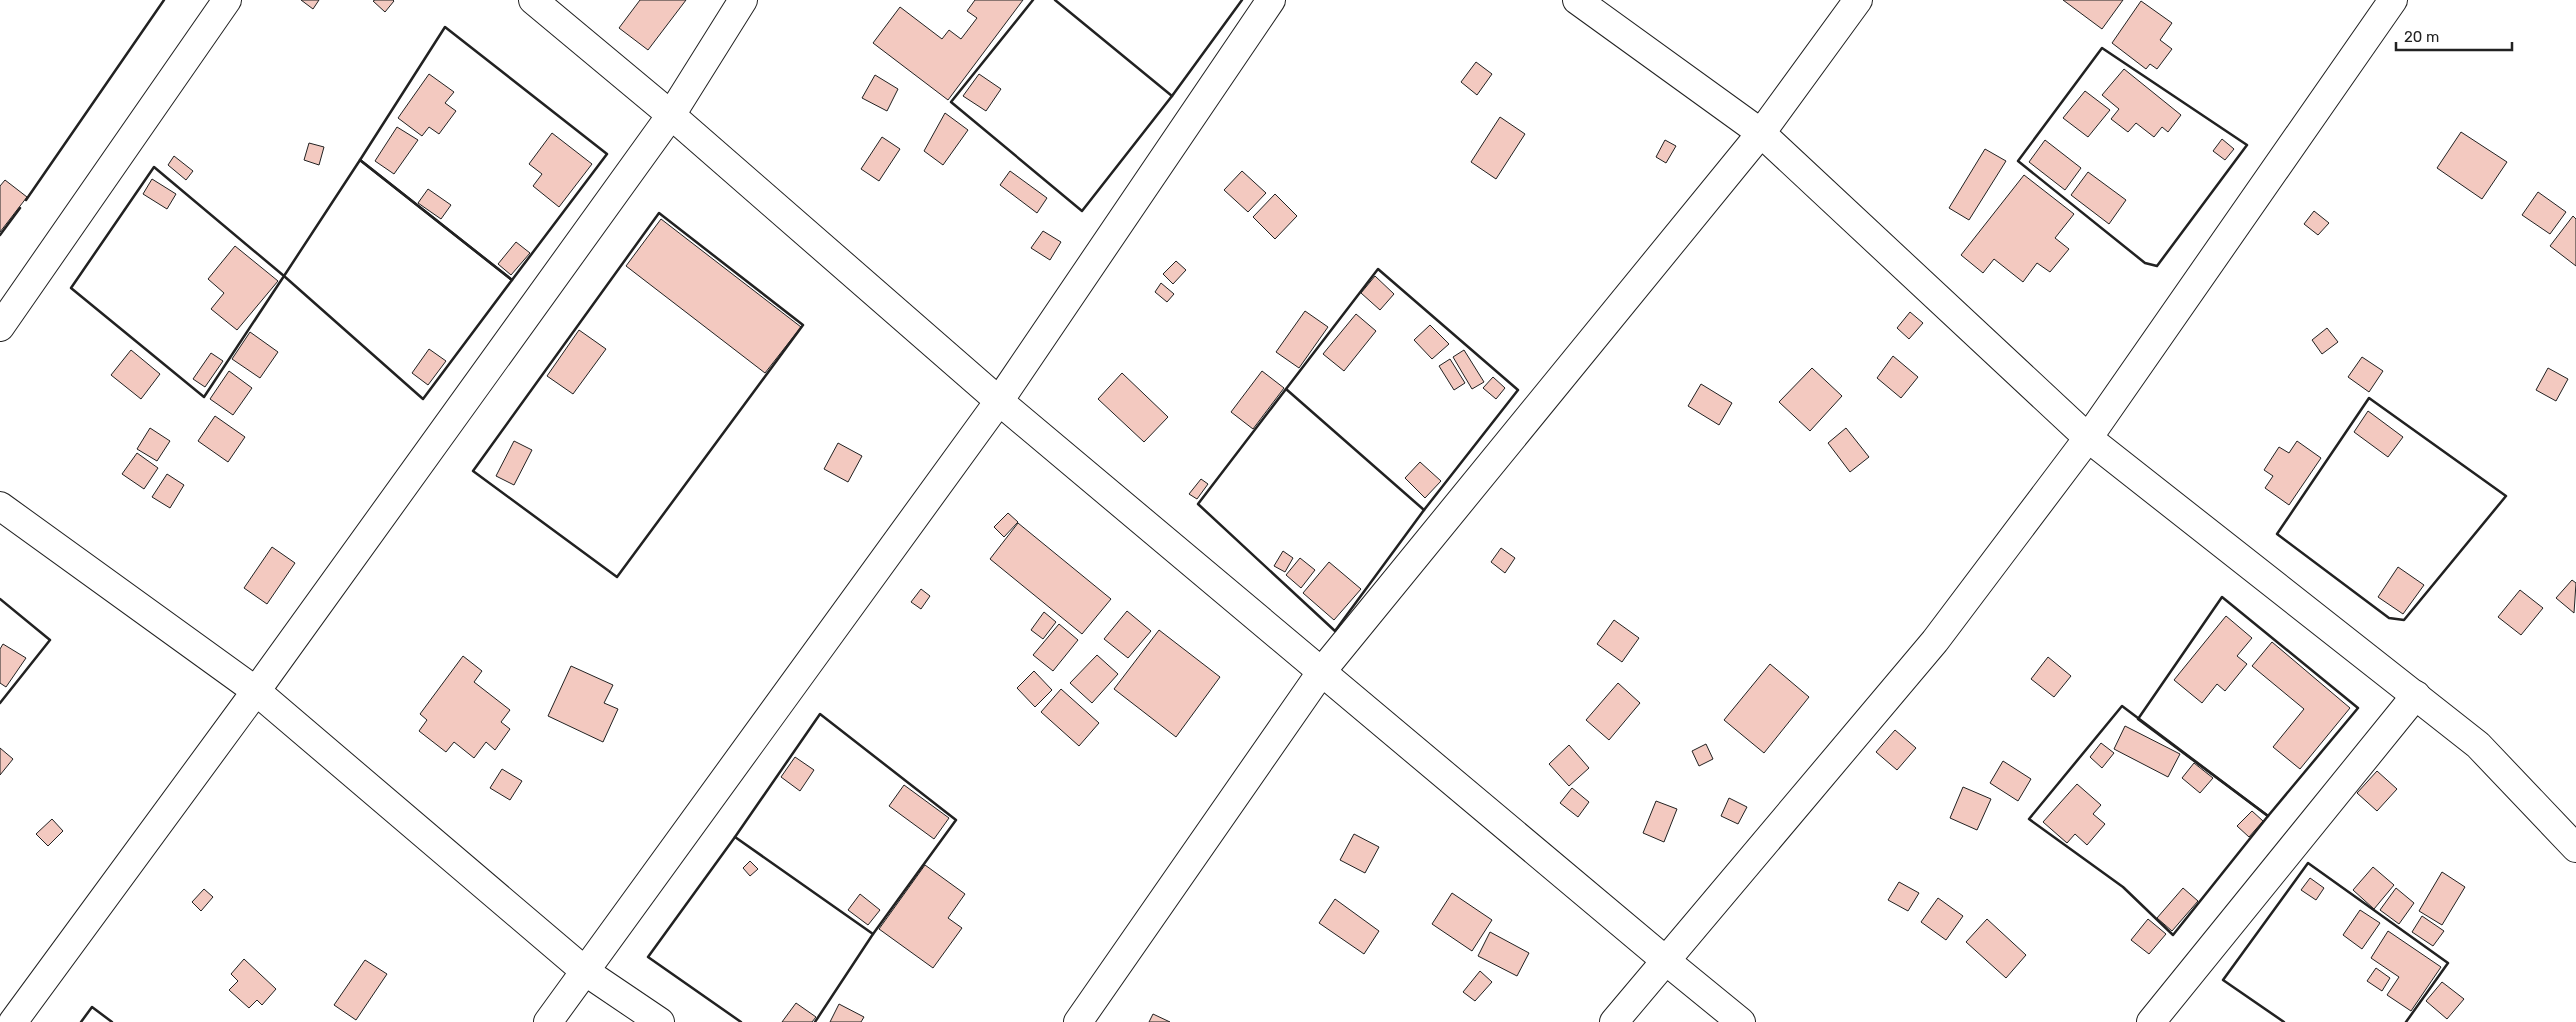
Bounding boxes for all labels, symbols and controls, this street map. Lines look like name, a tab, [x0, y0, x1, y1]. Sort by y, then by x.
scale bar	[2396, 20, 2512, 52]
text: 20 m	[2404, 28, 2439, 46]

